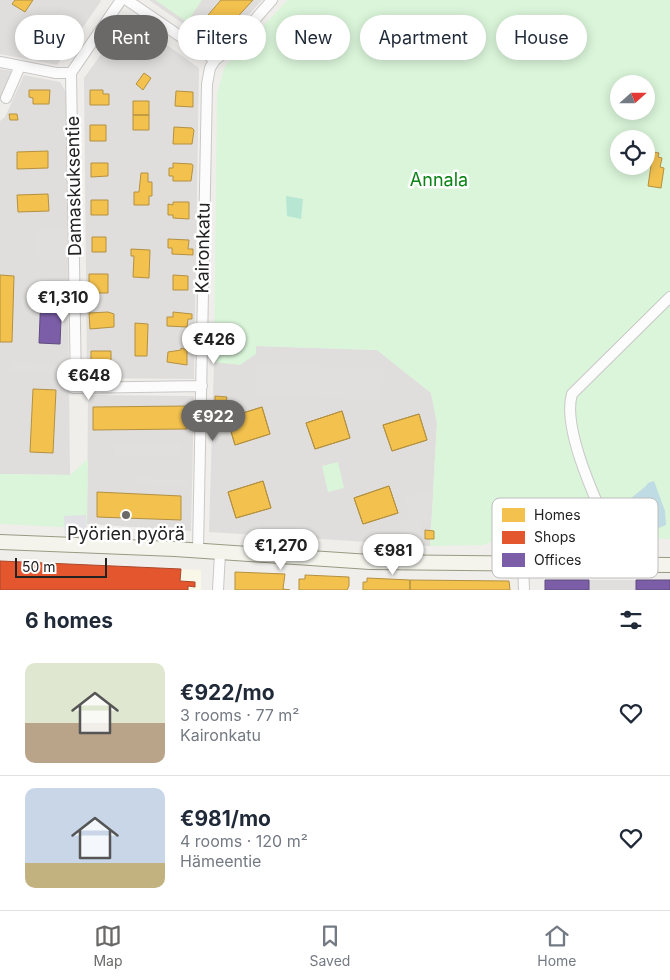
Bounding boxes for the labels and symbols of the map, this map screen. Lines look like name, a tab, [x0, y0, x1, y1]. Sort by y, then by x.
north arrow	[610, 75, 655, 120]
street label: Damaskuksentie	[62, 116, 85, 256]
park label: Annala	[410, 169, 468, 190]
street label: Kaironkatu	[191, 202, 214, 294]
pin: €1,310	[22, 280, 104, 323]
pin: €426	[184, 322, 244, 365]
pin: €648	[59, 358, 119, 401]
pin: €922	[183, 400, 243, 442]
legend	[492, 498, 658, 578]
text: Homes	[534, 506, 581, 523]
marker: Pyörien pyörä	[120, 509, 132, 521]
place label: Pyörien pyörä	[67, 523, 185, 544]
pin: €1,270	[240, 528, 322, 571]
text: Shops	[534, 528, 576, 545]
pin: €981	[363, 534, 423, 576]
text: Offices	[534, 551, 581, 568]
scale bar	[15, 555, 108, 578]

